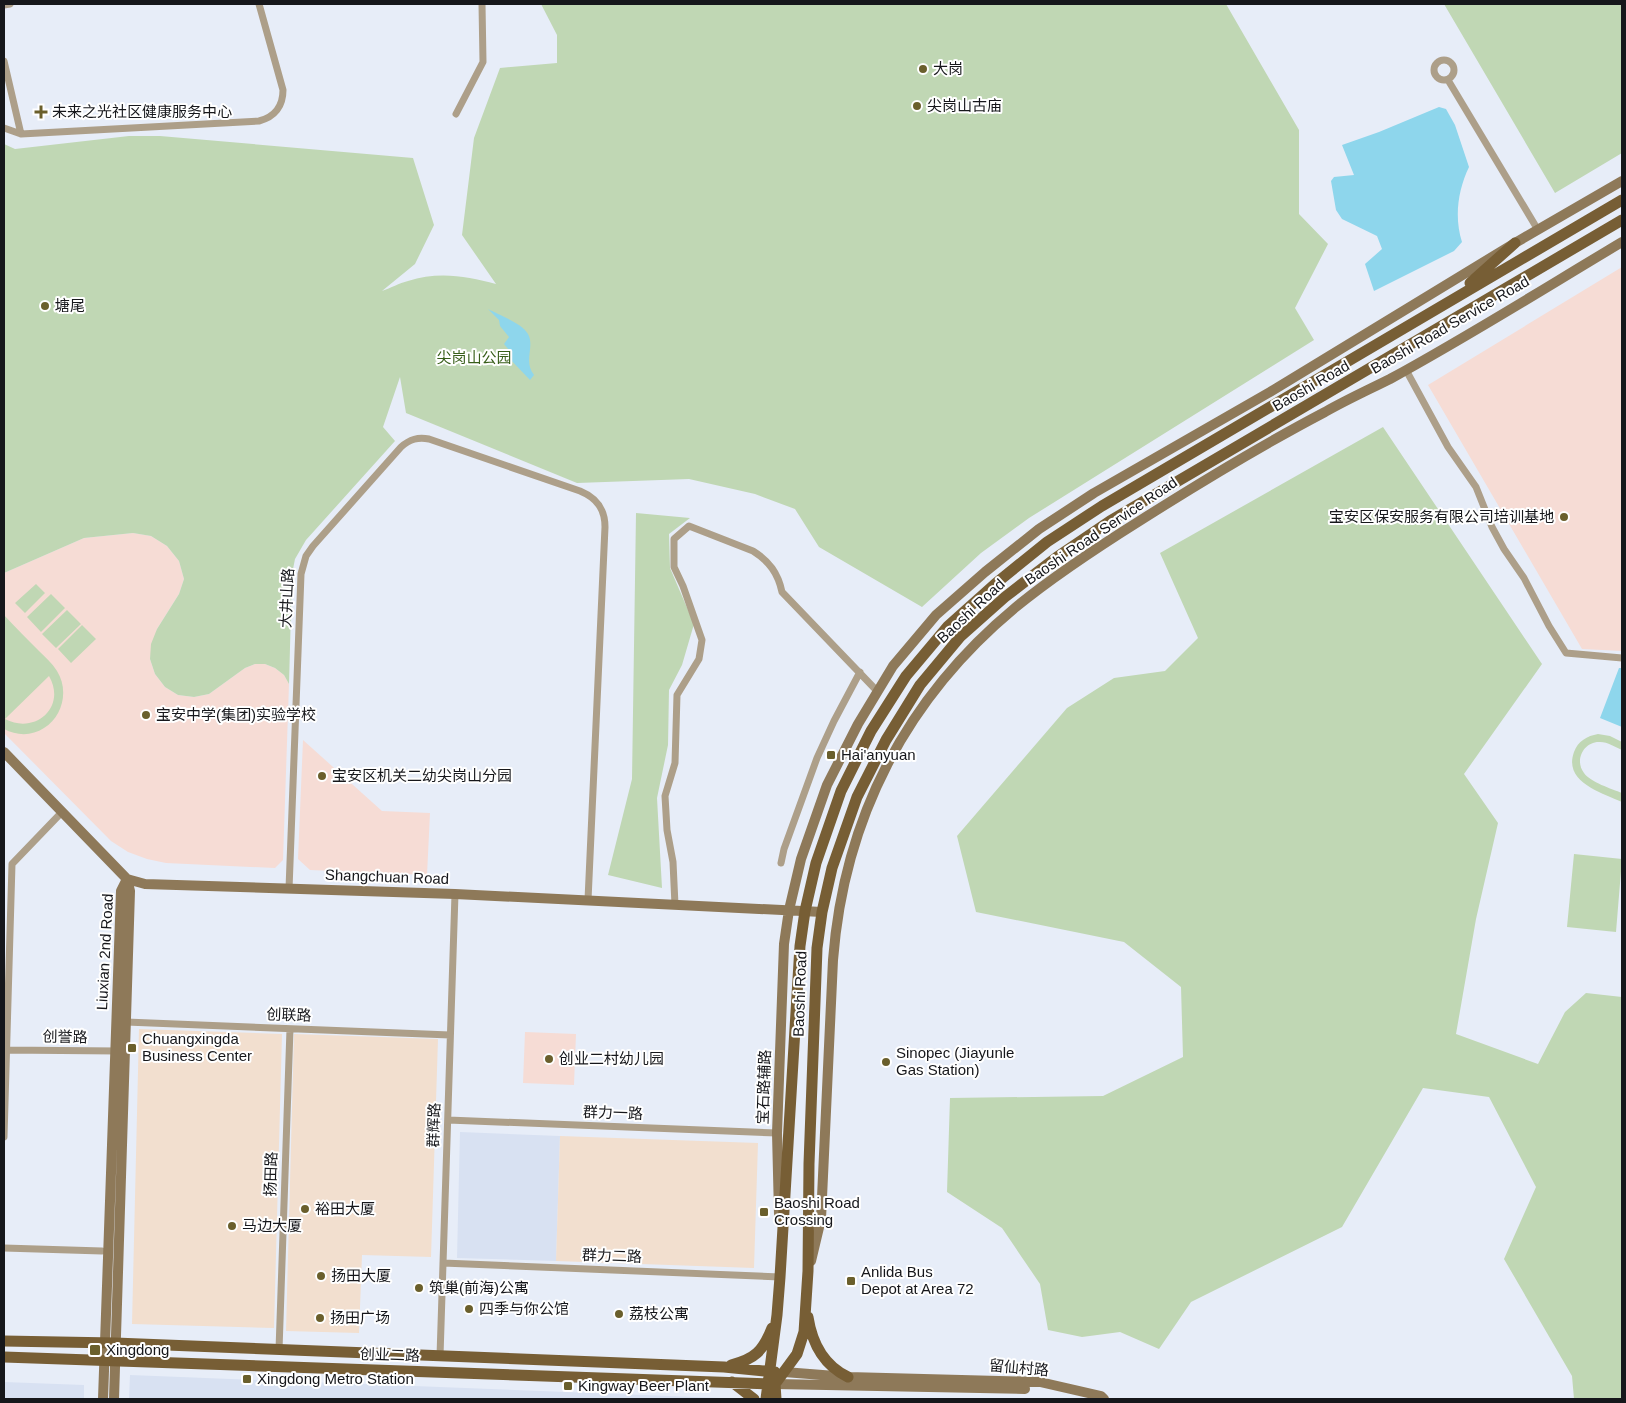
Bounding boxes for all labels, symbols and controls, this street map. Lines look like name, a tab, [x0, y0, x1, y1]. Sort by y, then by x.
place label: 大岗	[933, 60, 963, 77]
marker: 大岗	[917, 63, 929, 75]
place label: 尖岗山古庙	[927, 97, 1002, 114]
marker: 尖岗山古庙	[911, 100, 923, 112]
place label: 未来之光社区健康服务中心	[52, 103, 232, 120]
marker: 未来之光社区健康服务中心	[34, 105, 48, 119]
street label: Baoshi Road Service Road	[1368, 272, 1532, 377]
place label: 塘尾	[55, 297, 85, 314]
marker: 塘尾	[39, 300, 51, 312]
park label: 尖岗山公园	[436, 349, 512, 366]
street label: Baoshi Road	[1269, 357, 1352, 414]
street label: Baoshi Road Service Road	[1021, 473, 1180, 588]
place label: 宝安区保安服务有限公司培训基地	[1329, 508, 1554, 525]
marker: 宝安区保安服务有限公司培训基地	[1558, 511, 1570, 523]
street label: 大井山路	[276, 568, 297, 628]
street label: Baoshi Road	[933, 575, 1008, 646]
place label: 宝安中学(集团)实验学校	[156, 706, 316, 723]
marker: 宝安中学(集团)实验学校	[140, 709, 152, 721]
place label: Hai'anyuan	[841, 746, 916, 763]
marker: Hai'anyuan	[825, 749, 837, 761]
place label: 宝安区机关二幼尖岗山分园	[332, 767, 512, 784]
marker: 宝安区机关二幼尖岗山分园	[316, 770, 328, 782]
street label: Shangchuan Road	[325, 866, 449, 887]
street label: Liuxian 2nd Road	[93, 893, 116, 1011]
street label: Baoshi Road	[790, 951, 809, 1037]
street label: 创联路	[266, 1005, 312, 1024]
street label: 创誉路	[42, 1028, 88, 1045]
place label: Chuangxingda Business Center	[142, 1030, 252, 1064]
marker: Chuangxingda Business Center	[126, 1042, 138, 1054]
place label: Sinopec (Jiayunle Gas Station)	[896, 1044, 1014, 1078]
street label: 宝石路辅路	[754, 1049, 773, 1125]
place label: 创业二村幼儿园	[559, 1050, 664, 1067]
marker: 创业二村幼儿园	[543, 1053, 555, 1065]
marker: Sinopec (Jiayunle Gas Station)	[880, 1056, 892, 1068]
street label: 群辉路	[424, 1102, 443, 1148]
street label: 群力一路	[583, 1103, 643, 1122]
street label: 扬田路	[261, 1151, 280, 1197]
place label: Baoshi Road Crossing	[774, 1194, 860, 1228]
place label: 裕田大厦	[315, 1200, 375, 1217]
marker: 裕田大厦	[299, 1203, 311, 1215]
marker: Baoshi Road Crossing	[758, 1206, 770, 1218]
place label: 马边大厦	[242, 1217, 302, 1234]
marker: 马边大厦	[226, 1220, 238, 1232]
street label: 群力二路	[582, 1246, 642, 1265]
place label: Anlida Bus Depot at Area 72	[861, 1263, 974, 1297]
place label: 扬田大厦	[331, 1267, 391, 1284]
marker: 扬田大厦	[315, 1270, 327, 1282]
marker: Anlida Bus Depot at Area 72	[845, 1275, 857, 1287]
place label: 筑巢(前海)公寓	[429, 1279, 529, 1296]
marker: 筑巢(前海)公寓	[413, 1282, 425, 1294]
place label: 四季与你公馆	[479, 1300, 569, 1317]
marker: 四季与你公馆	[463, 1303, 475, 1315]
place label: 荔枝公寓	[629, 1305, 689, 1322]
marker: 荔枝公寓	[613, 1308, 625, 1320]
place label: 扬田广场	[330, 1309, 390, 1326]
marker: 扬田广场	[314, 1312, 326, 1324]
place label: Xingdong	[106, 1341, 169, 1358]
marker: Xingdong	[88, 1343, 102, 1357]
street label: 创业二路	[360, 1345, 420, 1364]
street label: 留仙村路	[988, 1356, 1050, 1379]
place label: Xingdong Metro Station	[257, 1370, 414, 1387]
marker: Xingdong Metro Station	[241, 1373, 253, 1385]
place label: Kingway Beer Plant	[578, 1377, 710, 1394]
marker: Kingway Beer Plant	[562, 1380, 574, 1392]

